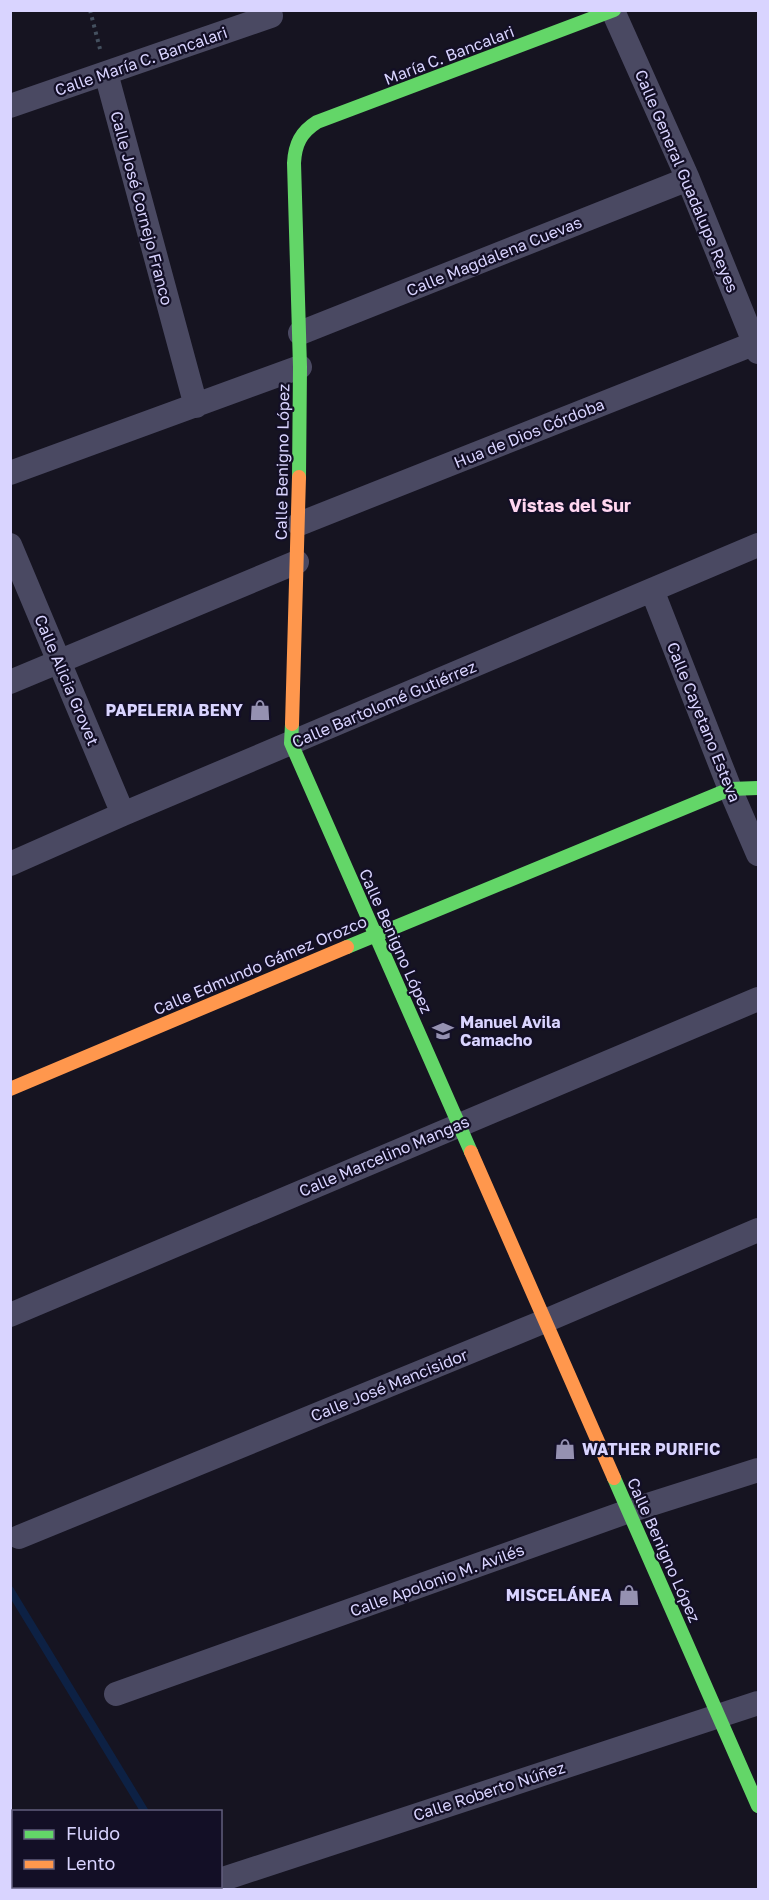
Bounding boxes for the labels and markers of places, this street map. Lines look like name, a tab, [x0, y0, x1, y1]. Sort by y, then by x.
shop icon: PAPELERIA BENY	[248, 698, 272, 722]
place label: PAPELERIA BENY	[106, 700, 244, 720]
place label: Manuel Avila Camacho	[460, 1012, 561, 1050]
school or university icon: Manuel Avila Camacho	[431, 1019, 455, 1043]
shop icon: WATHER PURIFIC	[553, 1437, 577, 1461]
place label: WATHER PURIFIC	[582, 1439, 720, 1459]
shop icon: MISCELÁNEA	[617, 1583, 641, 1607]
place label: MISCELÁNEA	[506, 1585, 613, 1605]

